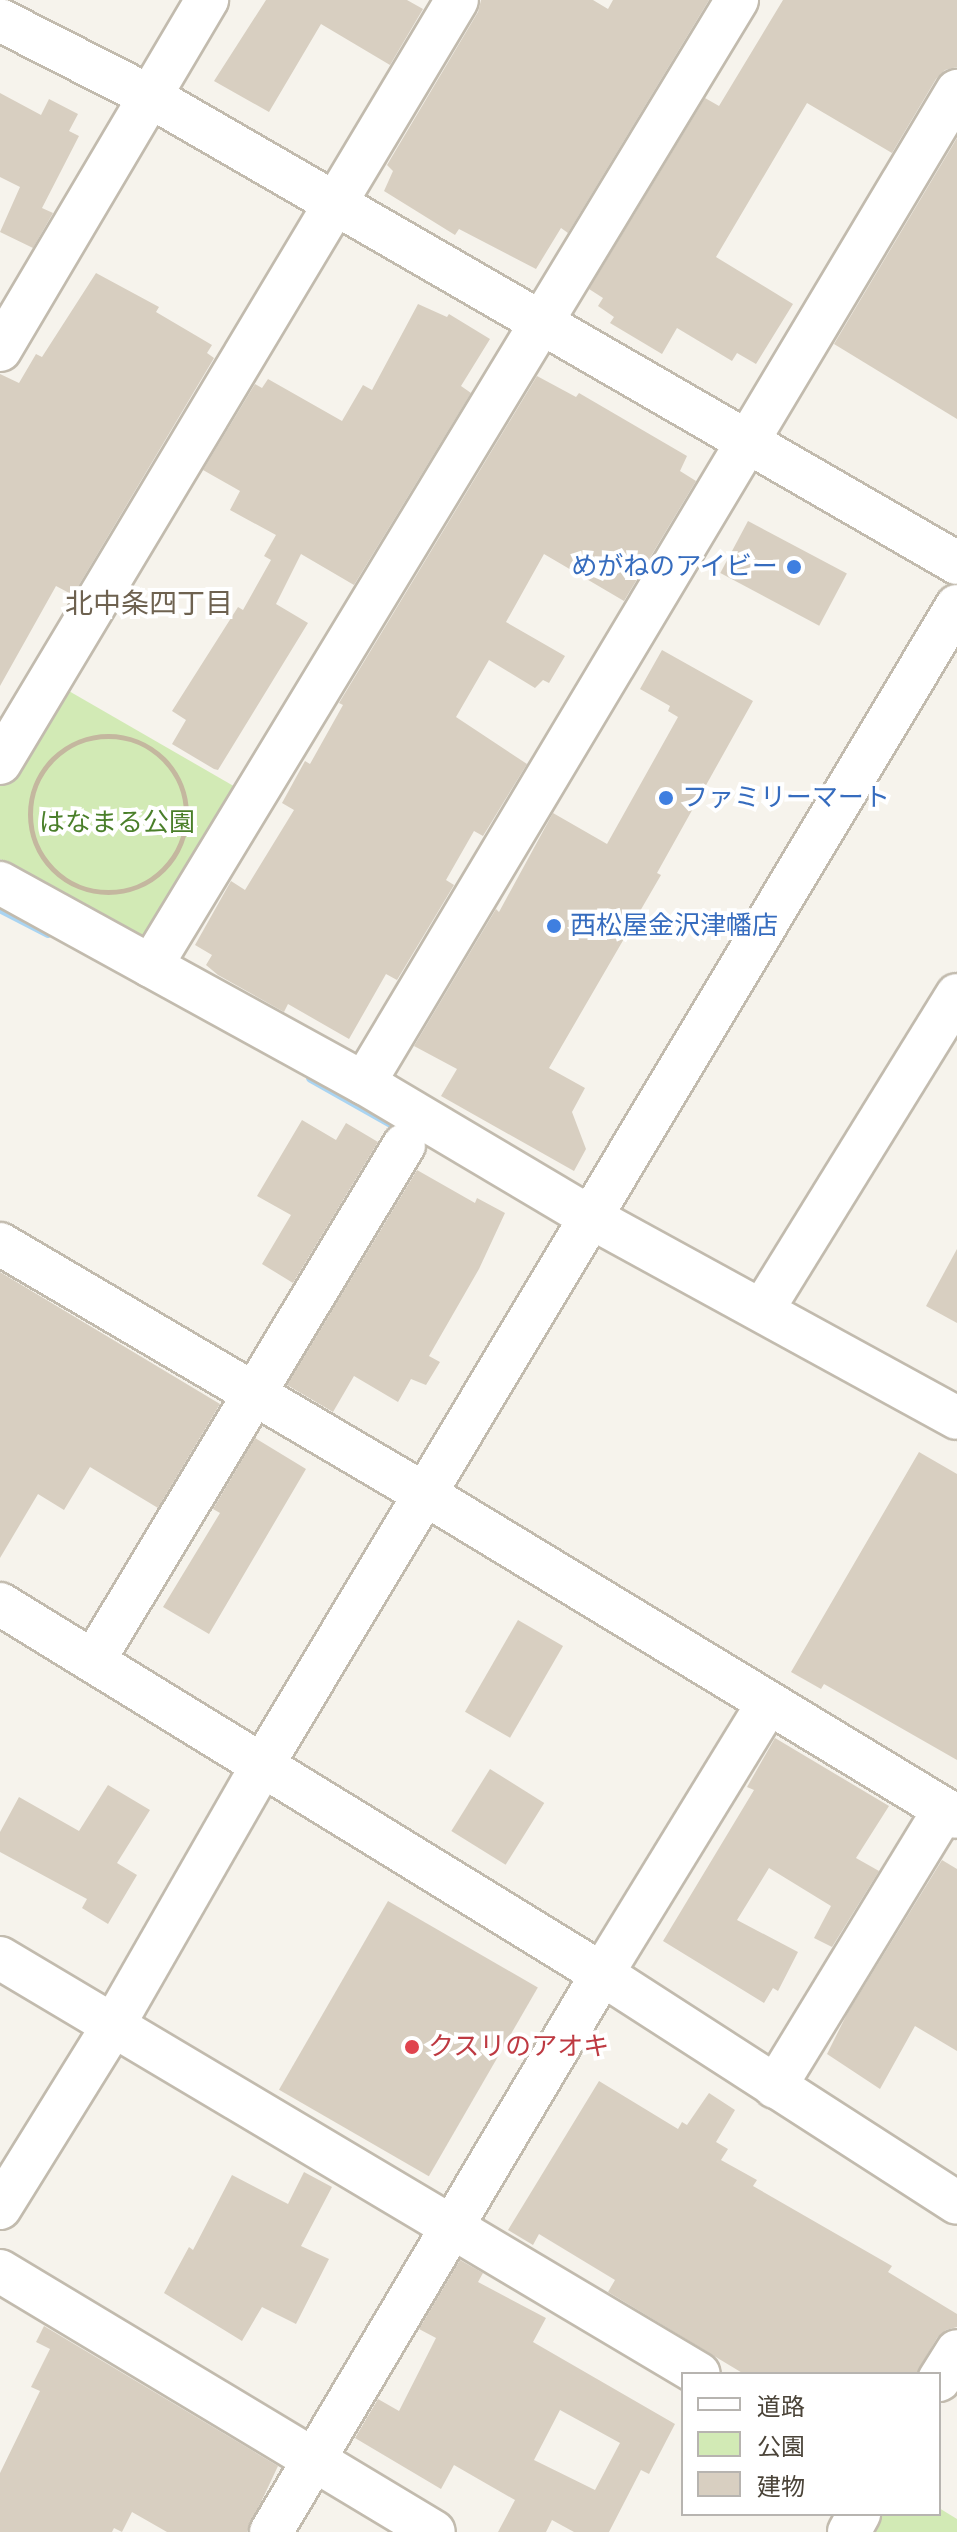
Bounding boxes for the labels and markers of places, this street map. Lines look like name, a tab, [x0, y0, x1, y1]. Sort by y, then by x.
place label: めがねのアイビー	[570, 551, 778, 583]
marker: めがねのアイビー	[785, 558, 803, 576]
place label: ファミリーマート	[682, 782, 890, 814]
marker: ファミリーマート	[657, 789, 675, 807]
place label: 西松屋金沢津幡店	[570, 910, 778, 942]
marker: 西松屋金沢津幡店	[545, 917, 563, 935]
place label: クスリのアオキ	[428, 2031, 610, 2063]
marker: クスリのアオキ	[403, 2038, 421, 2056]

